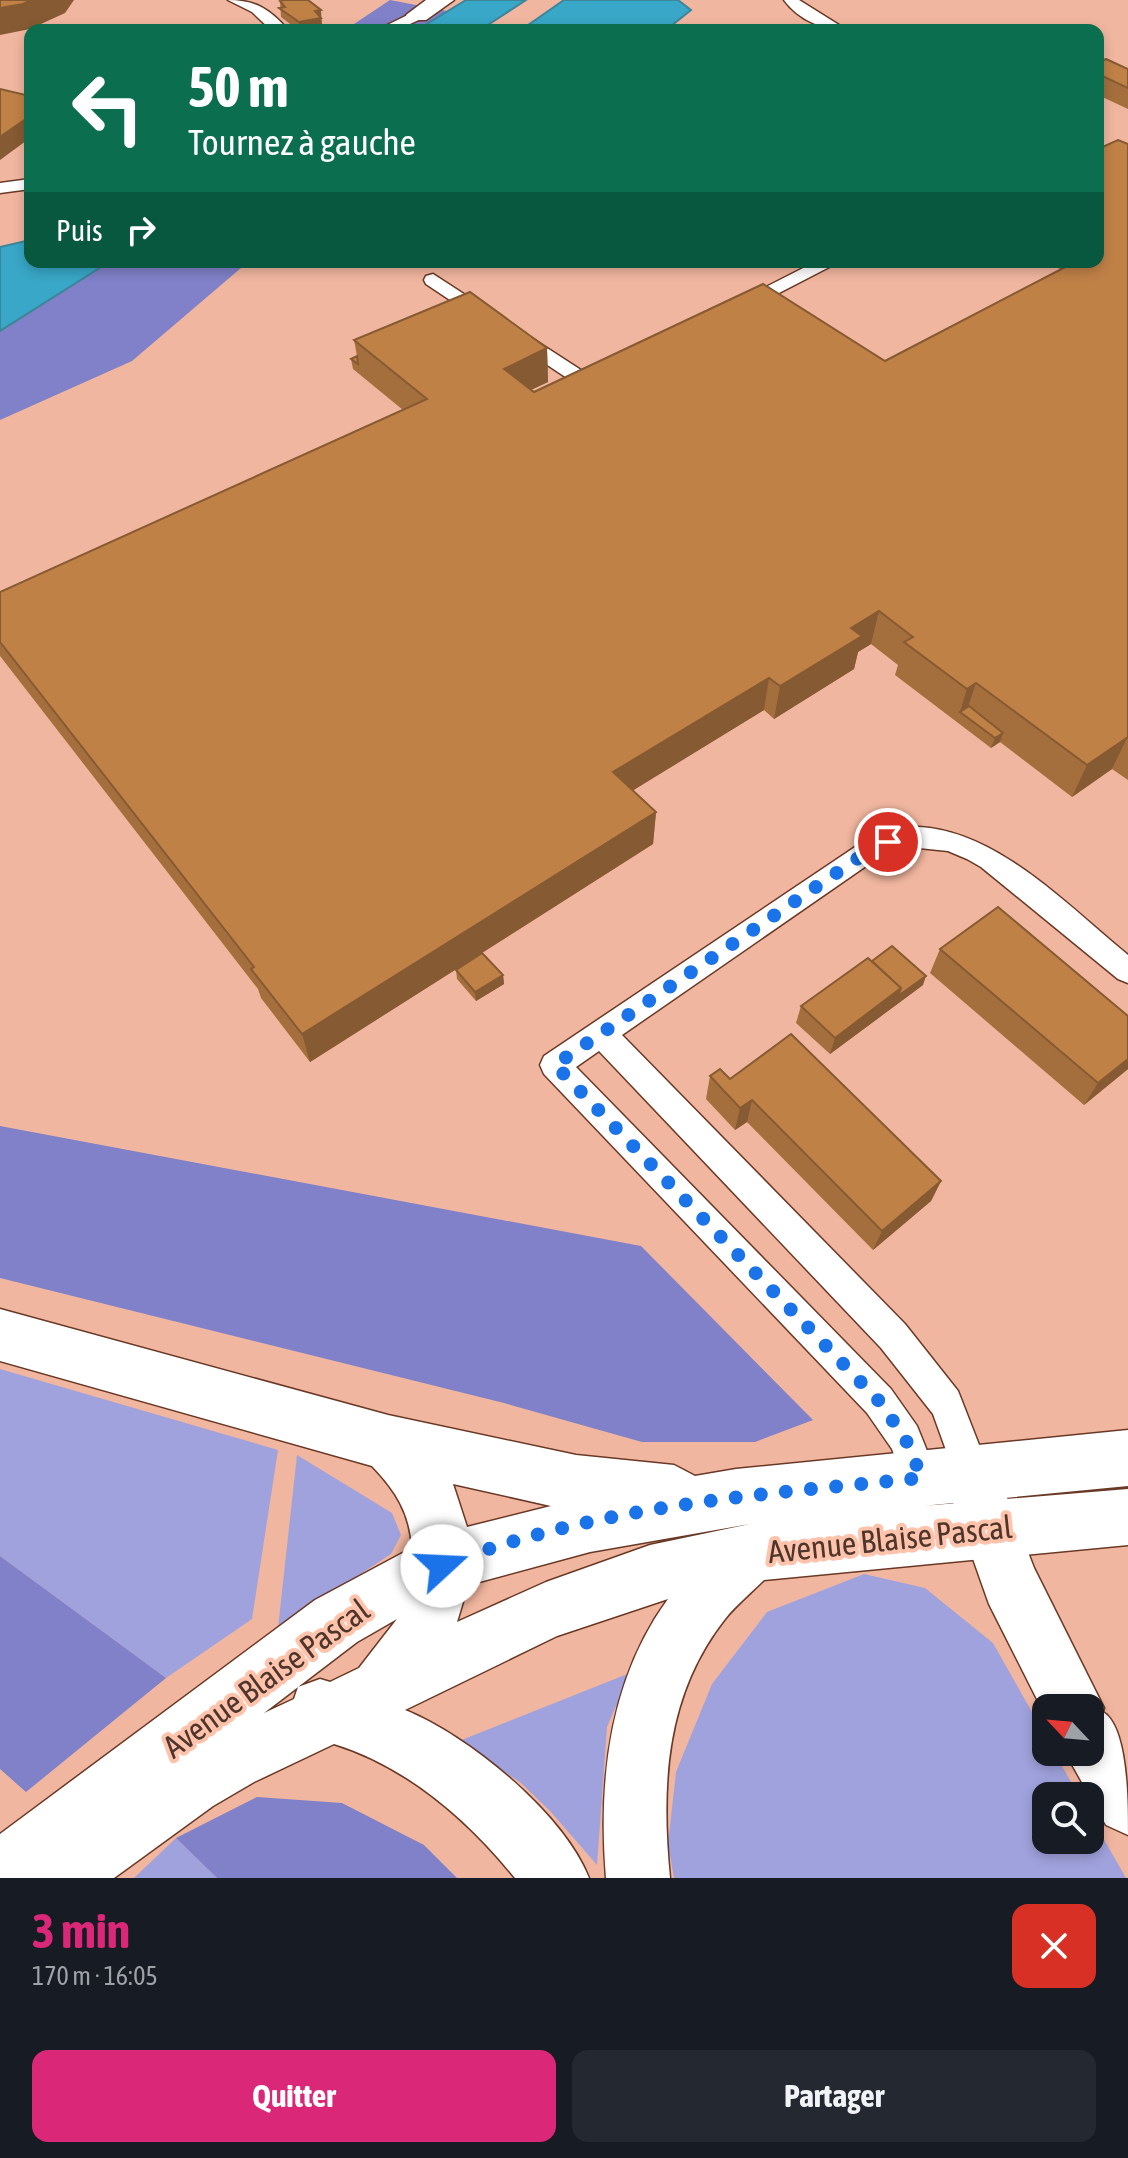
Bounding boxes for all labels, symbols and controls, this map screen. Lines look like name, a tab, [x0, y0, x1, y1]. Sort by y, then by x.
text: 50 m	[188, 55, 289, 119]
icon: left	[56, 56, 160, 160]
text: Tournez à gauche	[188, 121, 416, 163]
icon: right	[119, 208, 163, 252]
text: Puis	[56, 213, 103, 247]
pin	[854, 808, 922, 876]
icon: arrive	[866, 820, 910, 864]
street label: Avenue Blaise Pascal	[766, 1508, 1015, 1570]
position arrow	[400, 1524, 484, 1608]
street label: Avenue Blaise Pascal	[156, 1591, 377, 1765]
north arrow	[1032, 1694, 1104, 1766]
map controls	[1032, 1694, 1104, 1854]
button: search	[1032, 1782, 1104, 1854]
text: 3 min	[32, 1903, 130, 1958]
button: close	[1012, 1904, 1096, 1988]
text: 170 m · 16:05	[32, 1961, 158, 1991]
button: Quitter	[32, 2050, 556, 2142]
button: Partager	[572, 2050, 1096, 2142]

